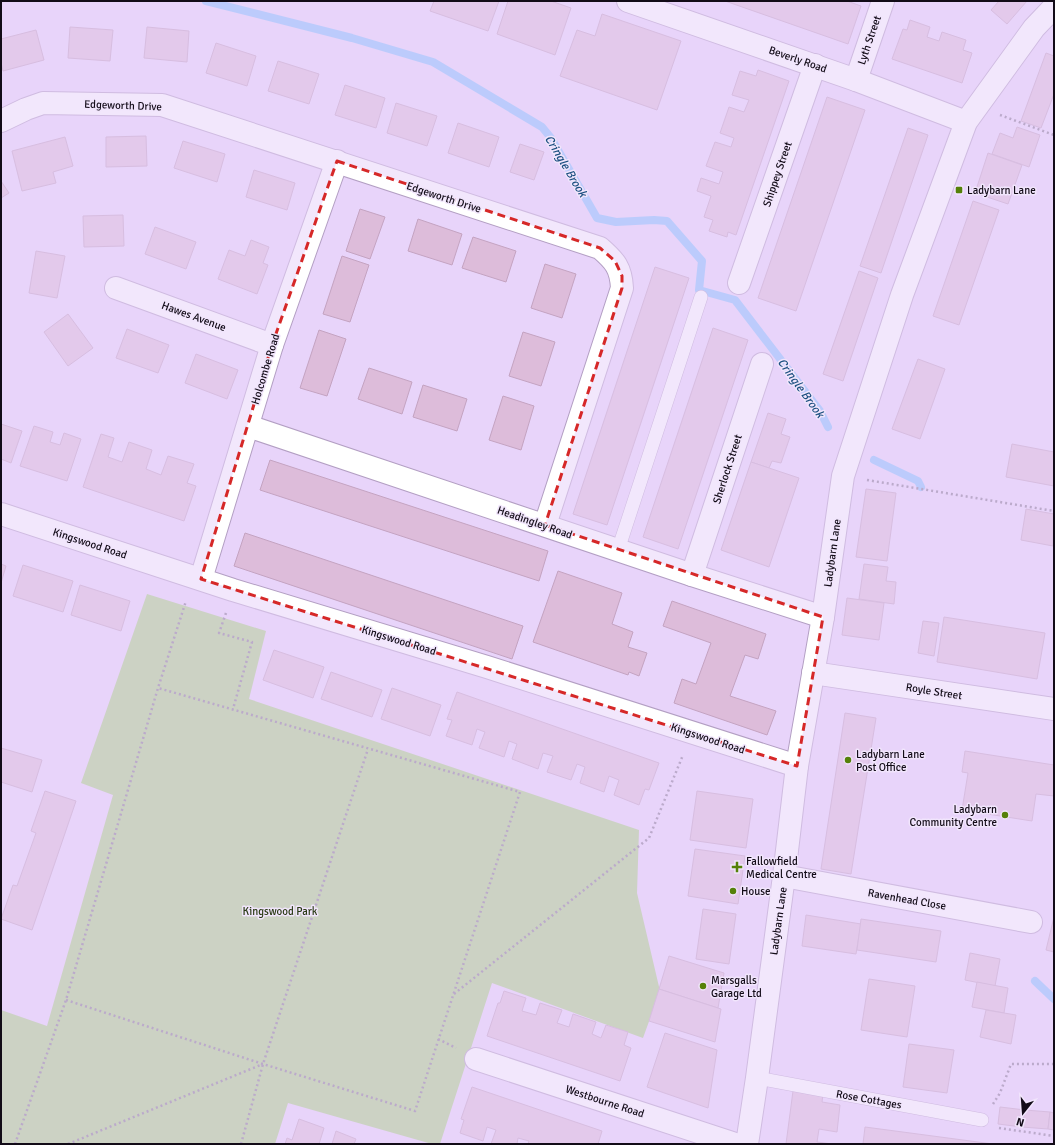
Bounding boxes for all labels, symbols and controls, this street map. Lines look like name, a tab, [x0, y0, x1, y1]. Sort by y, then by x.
street label: Lyth Street	[855, 14, 884, 67]
street label: Beverly Road	[767, 43, 829, 76]
street label: Edgeworth Drive	[84, 98, 162, 113]
water label: Cringle Brook	[541, 132, 590, 201]
street label: Shippey Street	[760, 140, 795, 209]
street label: Edgeworth Drive	[405, 179, 483, 216]
place label: Ladybarn Lane	[967, 184, 1036, 197]
marker: Ladybarn Lane	[954, 185, 964, 195]
street label: Hawes Avenue	[160, 299, 228, 334]
street label: Holcombe Road	[249, 332, 282, 406]
water label: Cringle Brook	[774, 356, 828, 422]
street label: Sherlock Street	[710, 433, 745, 506]
street label: Headingley Road	[496, 504, 574, 541]
street label: Ladybarn Lane	[821, 518, 844, 588]
street label: Kingswood Road	[51, 525, 129, 562]
street label: Kingswood Road	[360, 623, 438, 658]
street label: Royle Street	[905, 681, 963, 702]
street label: Kingswood Road	[669, 720, 747, 757]
place label: Ladybarn Lane Post Office	[856, 748, 925, 774]
marker: Ladybarn Lane Post Office	[843, 755, 853, 765]
place label: Ladybarn Community Centre	[910, 803, 997, 829]
marker: Ladybarn Community Centre	[1000, 810, 1010, 820]
place label: Fallowfield Medical Centre	[746, 855, 817, 881]
marker: Fallowfield Medical Centre	[731, 861, 743, 873]
place label: House	[741, 885, 770, 898]
marker: House	[728, 886, 738, 896]
street label: Ladybarn Lane	[767, 886, 790, 956]
street label: Ravenhead Close	[867, 886, 947, 913]
park label: Kingswood Park	[243, 905, 318, 918]
place label: Marsgalls Garage Ltd	[711, 974, 762, 1000]
marker: Marsgalls Garage Ltd	[698, 981, 708, 991]
street label: Westbourne Road	[564, 1083, 646, 1120]
street label: Rose Cottages	[835, 1087, 903, 1112]
north arrow	[1003, 1093, 1043, 1133]
text: N	[1015, 1115, 1026, 1129]

